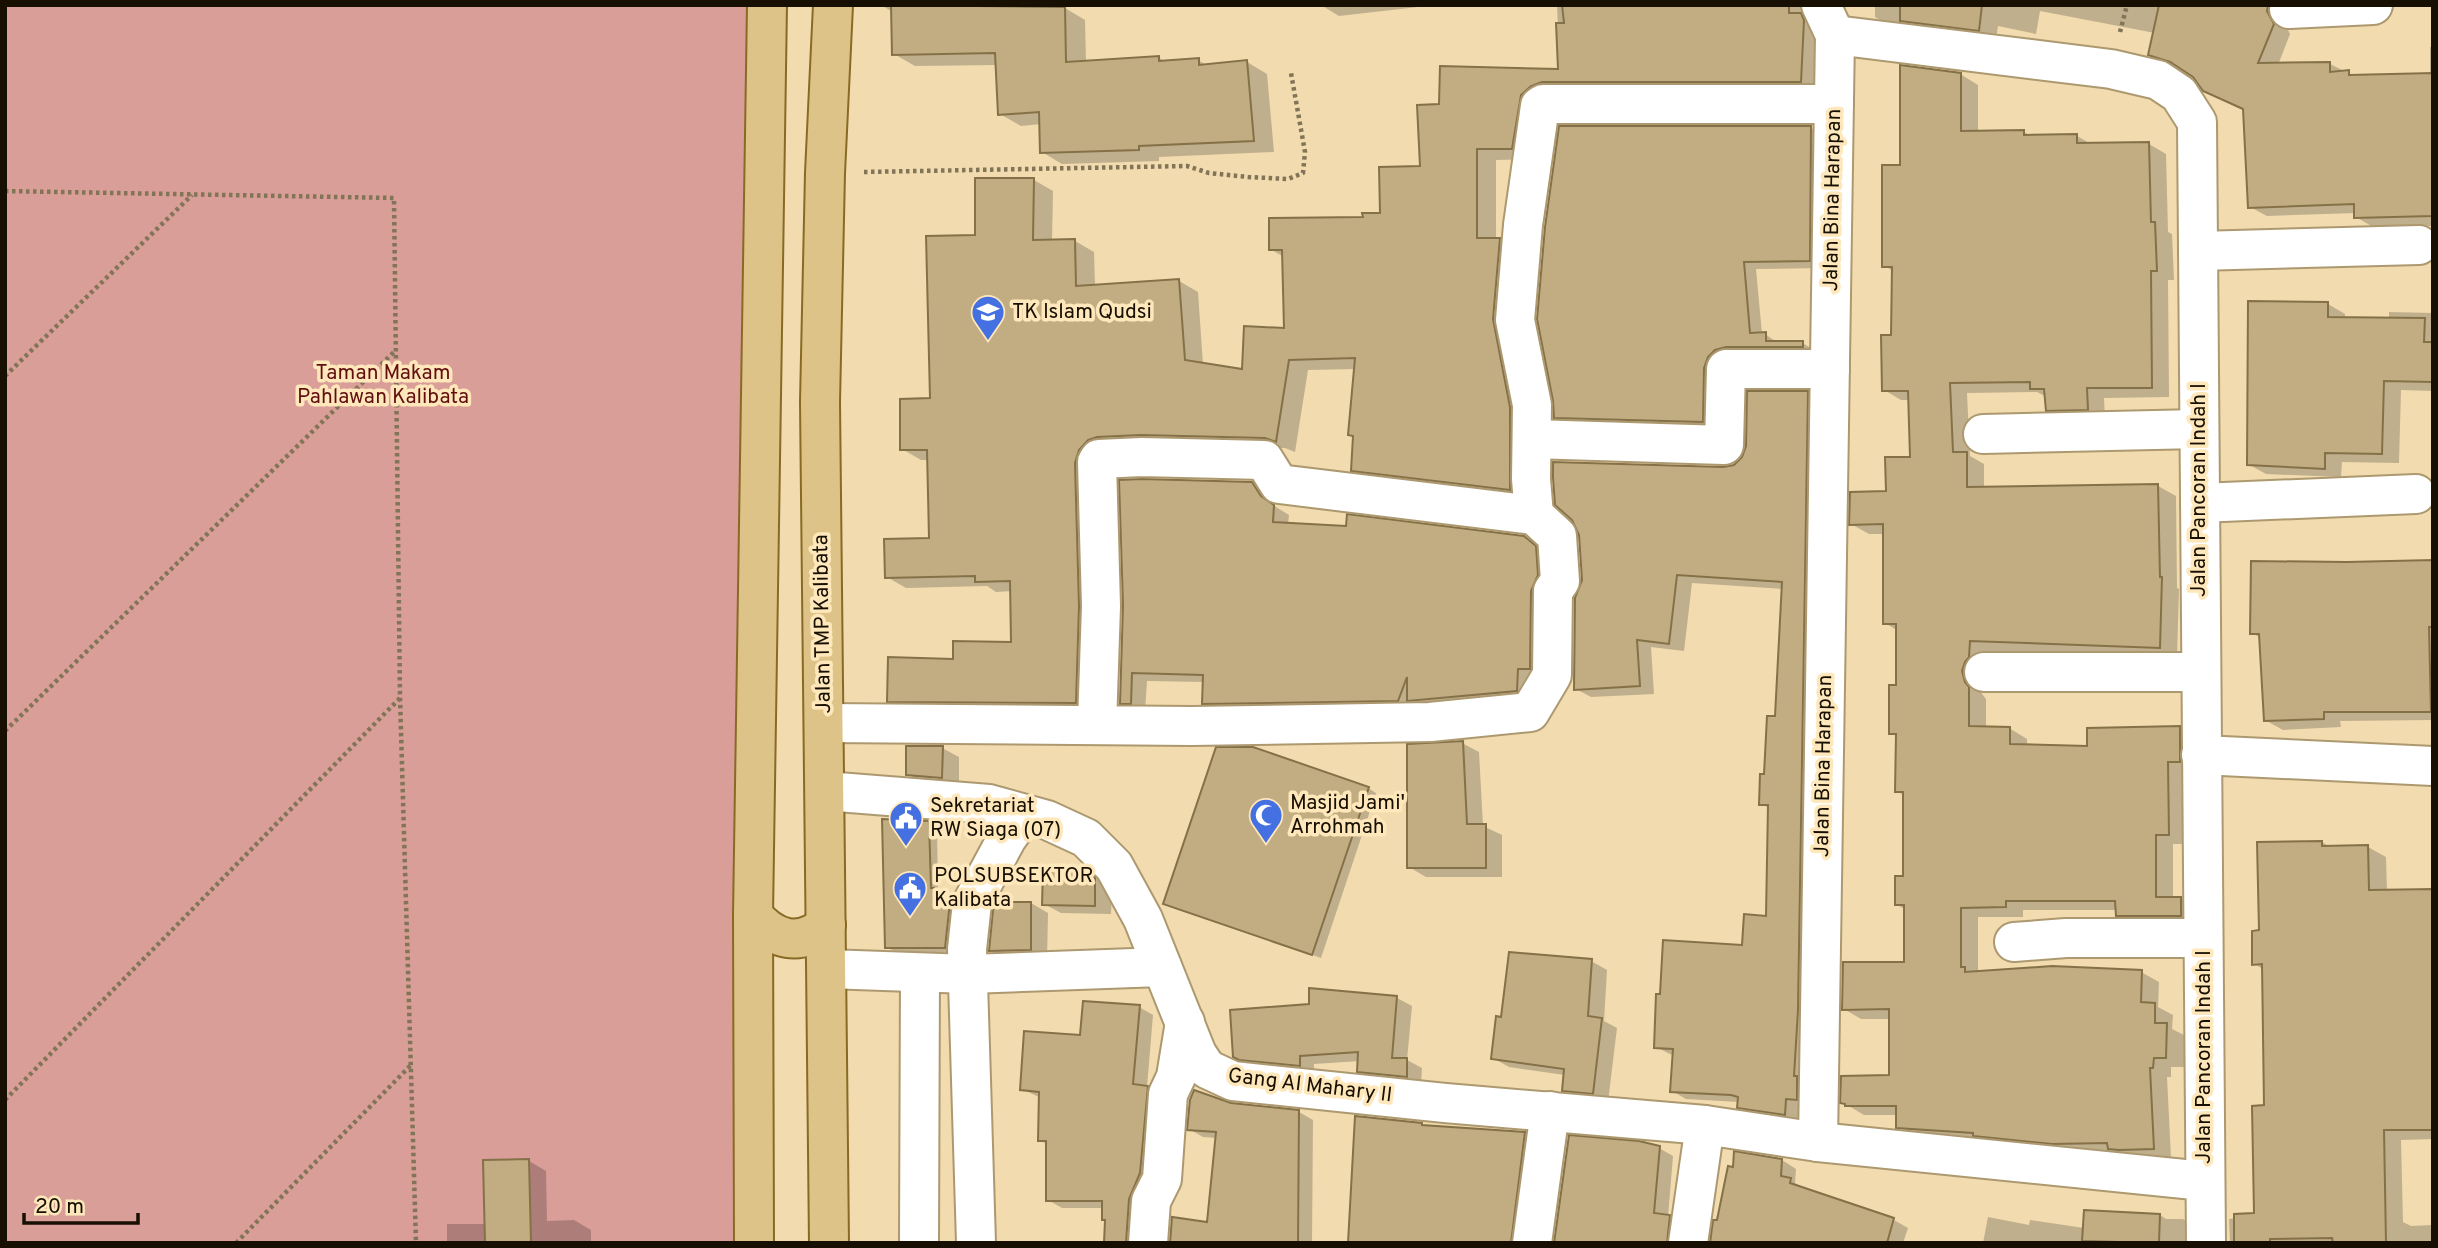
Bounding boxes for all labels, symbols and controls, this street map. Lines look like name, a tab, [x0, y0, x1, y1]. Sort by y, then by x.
street label: Jalan Bina Harapan	[1818, 108, 1848, 292]
school or university icon: TK Islam Qudsi	[969, 293, 1007, 342]
place label: TK Islam Qudsi	[1012, 299, 1152, 326]
park label: Taman Makam Pahlawan Kalibata	[297, 360, 469, 411]
street label: Jalan Pancoran Indah I	[2186, 383, 2213, 597]
street label: Jalan TMP Kalibata	[808, 534, 838, 714]
street label: Jalan Bina Harapan	[1809, 674, 1839, 858]
place label: Masjid Jami' Arrohmah	[1290, 790, 1405, 841]
place label: Sekretariat RW Siaga (07)	[930, 793, 1061, 844]
mosque icon: Masjid Jami' Arrohmah	[1247, 796, 1285, 845]
public building icon: Sekretariat RW Siaga (07)	[887, 799, 925, 848]
place label: POLSUBSEKTOR Kalibata	[934, 863, 1094, 914]
public building icon: POLSUBSEKTOR Kalibata	[891, 869, 929, 918]
street label: Jalan Pancoran Indah I	[2191, 950, 2218, 1164]
street label: Gang Al Mahary II	[1226, 1063, 1394, 1109]
scale bar	[24, 1182, 138, 1226]
text: 20 m	[35, 1194, 84, 1221]

